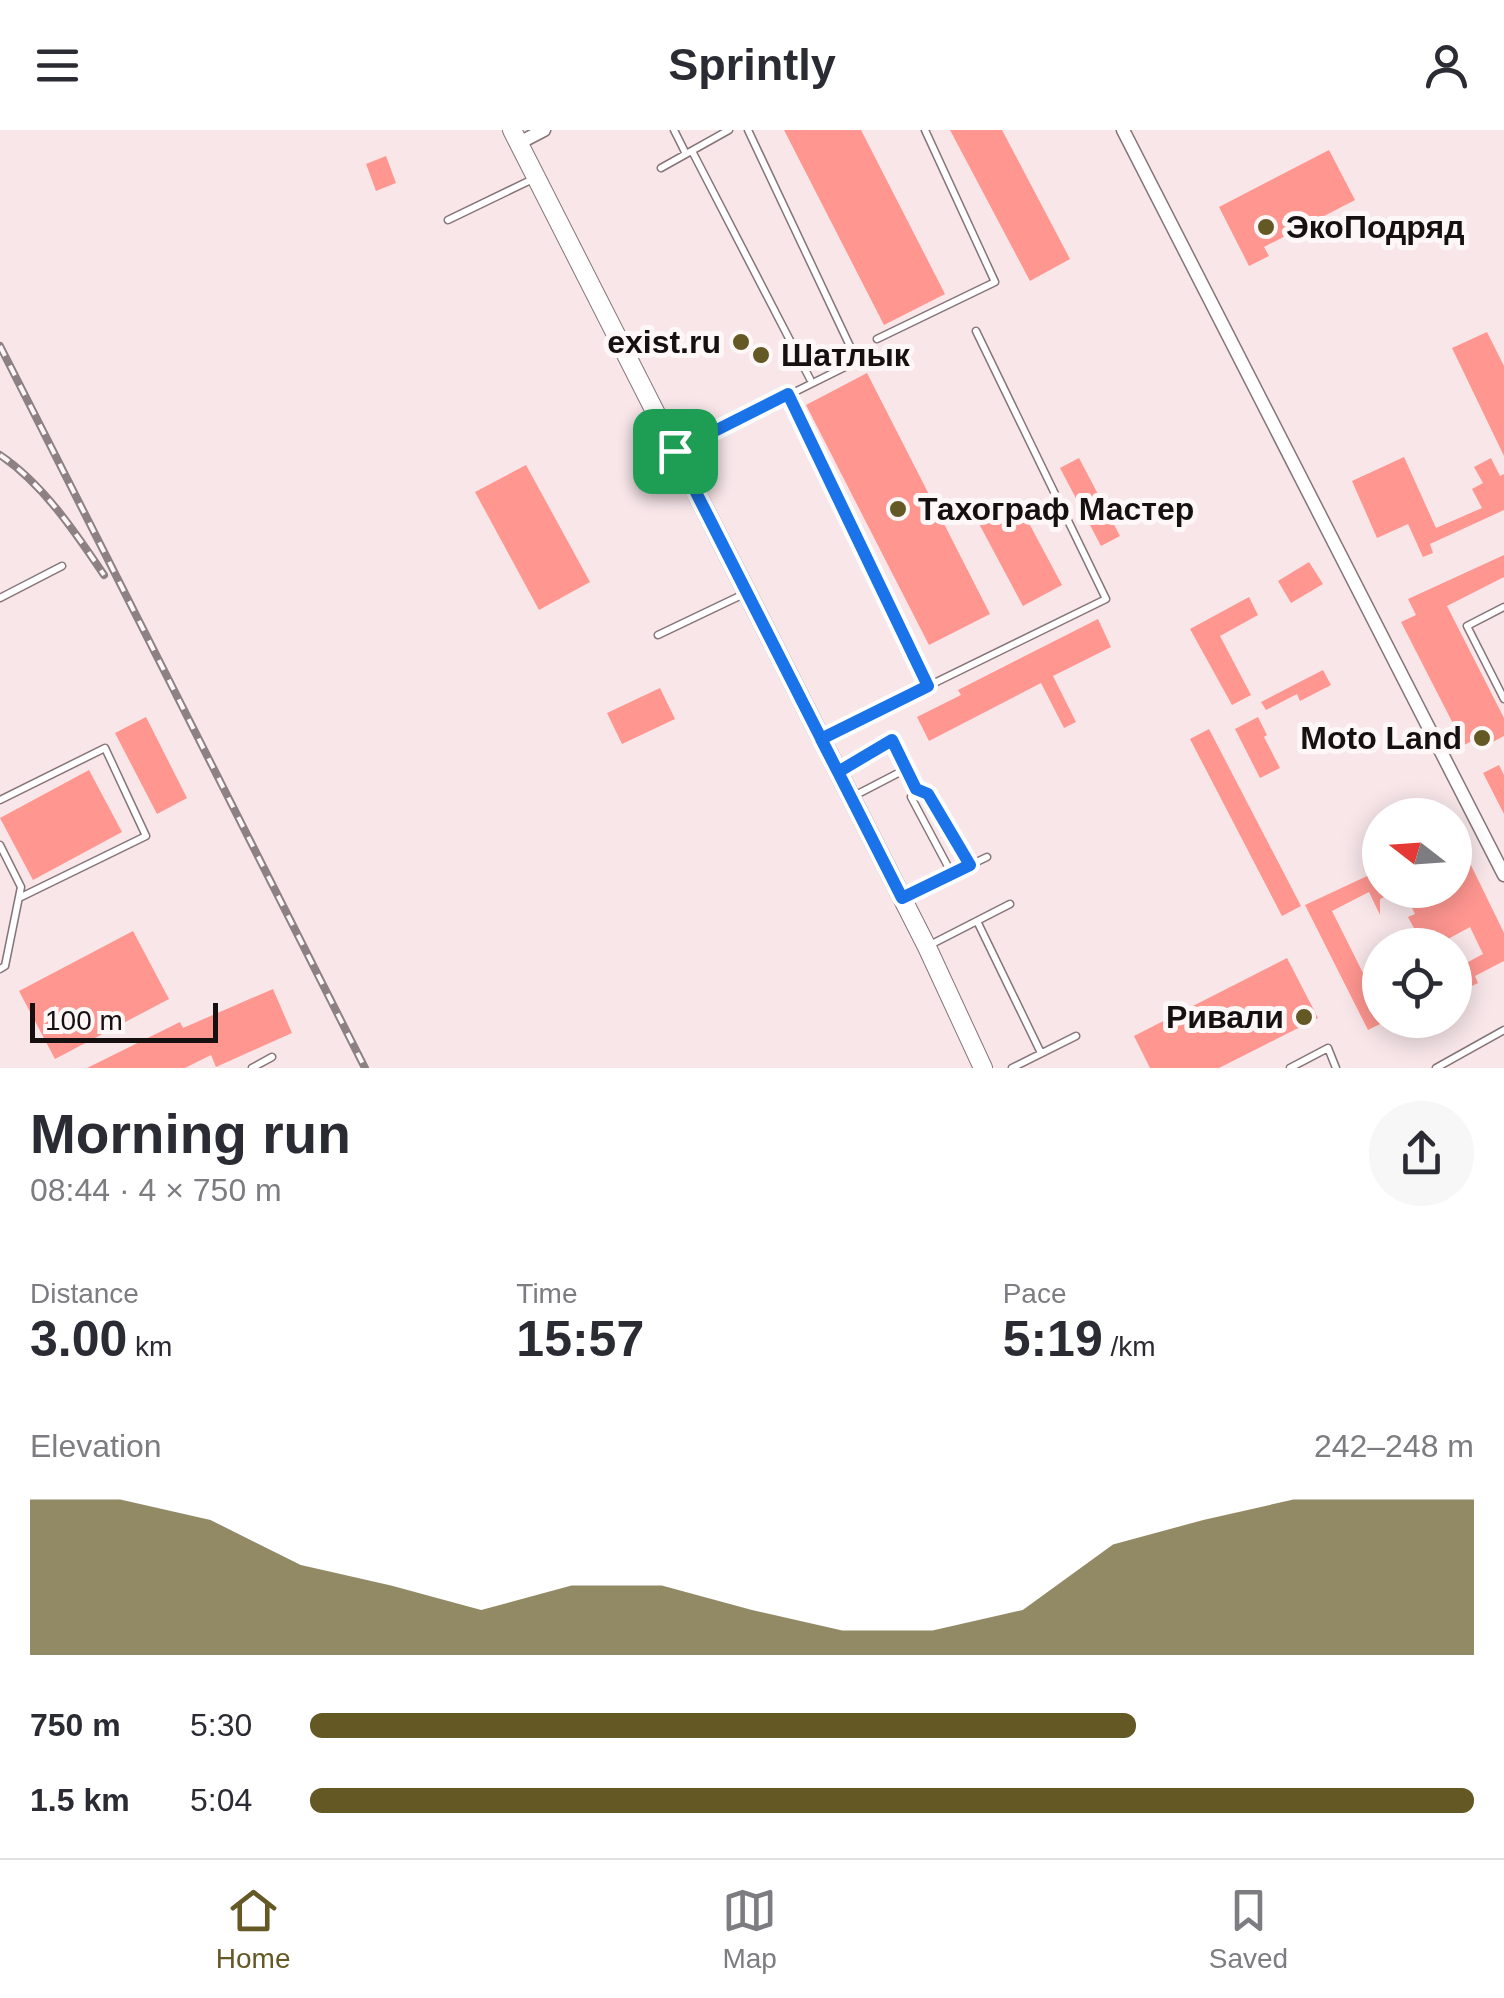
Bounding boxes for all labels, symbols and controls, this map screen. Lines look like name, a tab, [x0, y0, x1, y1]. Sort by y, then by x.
icon: menu	[30, 38, 85, 93]
icon: person	[1419, 38, 1474, 93]
text: Sprintly	[668, 39, 836, 90]
place label: ЭкоПодряд	[1286, 209, 1464, 245]
marker: ЭкоПодряд	[1255, 216, 1277, 238]
place label: exist.ru	[607, 324, 721, 360]
marker: exist.ru	[730, 331, 752, 353]
place label: Шатлык	[781, 337, 911, 373]
marker: Шатлык	[750, 344, 772, 366]
pin	[633, 409, 718, 494]
icon: arrive	[648, 424, 703, 479]
place label: Тахограф Мастер	[918, 491, 1194, 527]
marker: Тахограф Мастер	[887, 498, 909, 520]
place label: Moto Land	[1300, 720, 1462, 756]
marker: Moto Land	[1471, 727, 1493, 749]
north arrow	[1362, 798, 1472, 908]
map controls	[1362, 798, 1472, 1038]
button: locate	[1362, 928, 1472, 1038]
scale bar	[30, 998, 218, 1043]
place label: Ривали	[1166, 999, 1284, 1035]
text: 100 m	[45, 1005, 123, 1036]
marker: Ривали	[1293, 1006, 1315, 1028]
button: share	[1369, 1101, 1474, 1206]
text: Morning run	[30, 1103, 351, 1165]
text: 08:44 · 4 × 750 m	[30, 1172, 282, 1208]
text: Distance	[30, 1278, 139, 1309]
text: Time	[516, 1278, 578, 1309]
text: Pace	[1003, 1278, 1066, 1309]
text: 3.00	[30, 1311, 127, 1367]
text: 15:57	[516, 1311, 644, 1367]
text: 5:19	[1003, 1311, 1103, 1367]
text: km	[127, 1331, 172, 1362]
text: /km	[1103, 1331, 1156, 1362]
text: Elevation	[30, 1428, 162, 1464]
text: 242–248 m	[1314, 1428, 1474, 1464]
text: 750 m	[30, 1707, 121, 1743]
text: 5:30	[190, 1707, 252, 1743]
text: 1.5 km	[30, 1782, 130, 1818]
text: 5:04	[190, 1782, 252, 1818]
tab: Home	[216, 1883, 291, 1975]
tab: Map	[722, 1883, 777, 1975]
tab: Saved	[1209, 1883, 1288, 1975]

